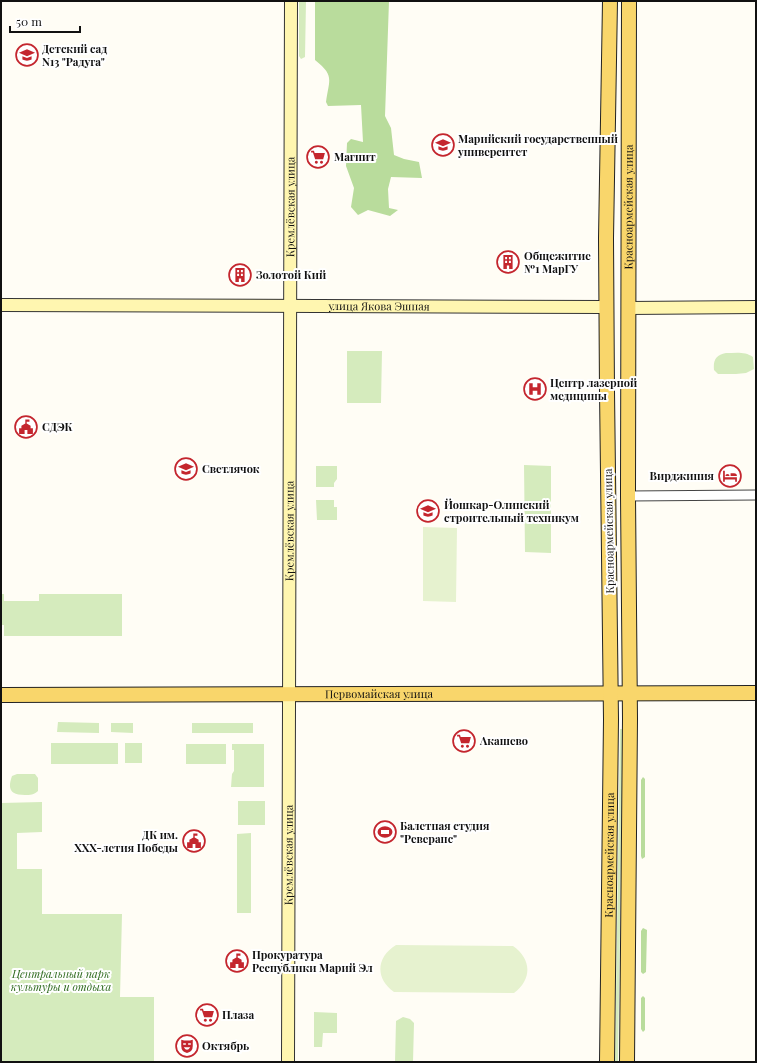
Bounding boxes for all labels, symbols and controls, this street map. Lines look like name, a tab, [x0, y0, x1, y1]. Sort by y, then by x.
scale bar	[10, 8, 80, 34]
text: 50 m	[16, 13, 42, 29]
place label: Детский сад N13 "Радуга"	[42, 41, 107, 69]
school or university icon: Детский сад N13 "Радуга"	[14, 42, 40, 68]
place label: Марийский государственный университет	[457, 131, 618, 159]
school or university icon: Марийский государственный университет	[430, 132, 456, 158]
supermarket icon: Магнит	[305, 144, 331, 170]
street label: Красноармейская улица	[620, 144, 636, 270]
place label: Магнит	[334, 149, 376, 164]
street label: Кремлёвская улица	[282, 156, 298, 257]
place label: Общежитие №1 МарГУ	[524, 248, 591, 276]
building icon: Общежитие №1 МарГУ	[495, 249, 521, 275]
building icon: Золотой Кий	[227, 262, 253, 288]
place label: Золотой Кий	[256, 267, 326, 282]
street label: улица Якова Эшпая	[327, 298, 430, 313]
place label: Центр лазерной медицины	[550, 375, 637, 403]
hospital icon: Центр лазерной медицины	[522, 376, 548, 402]
public building icon: СДЭК	[13, 414, 39, 440]
place label: СДЭК	[42, 419, 73, 434]
school or university icon: Светлячок	[173, 456, 199, 482]
place label: Светлячок	[202, 461, 260, 476]
hotel icon: Вирджиния	[717, 463, 743, 489]
street label: Красноармейская улица	[600, 468, 617, 594]
place label: Вирджиния	[650, 468, 715, 483]
street label: Кремлёвская улица	[281, 480, 297, 581]
place label: Йошкар-Олинский строительный техникум	[444, 497, 579, 525]
school or university icon: Йошкар-Олинский строительный техникум	[415, 498, 441, 524]
street label: Первомайская улица	[325, 686, 433, 701]
supermarket icon: Акашево	[451, 728, 477, 754]
place label: Акашево	[479, 733, 528, 748]
street label: Красноармейская улица	[601, 792, 617, 918]
street label: Кремлёвская улица	[280, 804, 296, 905]
place label: Балетная студия "Реверанс"	[400, 818, 490, 846]
sports icon: Балетная студия "Реверанс"	[372, 819, 398, 845]
place label: ДК им. ХХХ-летия Победы	[74, 827, 178, 855]
public building icon: ДК им. ХХХ-летия Победы	[181, 828, 207, 854]
place label: Прокуратура Республики Марий Эл	[252, 947, 373, 975]
public building icon: Прокуратура Республики Марий Эл	[224, 948, 250, 974]
park label: Центральный парк культуры и отдыха	[11, 966, 111, 994]
supermarket icon: Плаза	[194, 1002, 220, 1028]
place label: Плаза	[222, 1007, 255, 1022]
theatre icon: Октябрь	[174, 1033, 200, 1059]
place label: Октябрь	[202, 1038, 249, 1053]

